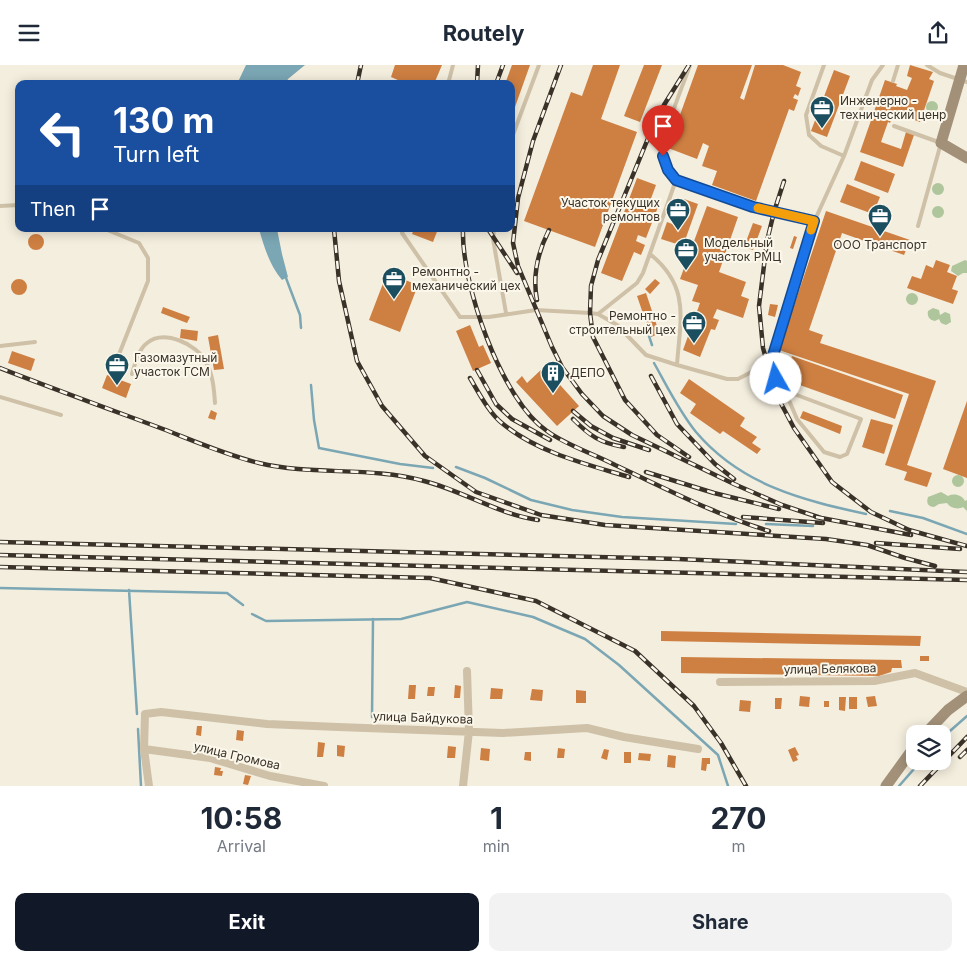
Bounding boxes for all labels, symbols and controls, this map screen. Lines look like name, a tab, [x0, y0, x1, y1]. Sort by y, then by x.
icon: menu	[15, 19, 43, 47]
icon: share	[924, 19, 952, 47]
text: Routely	[443, 20, 524, 46]
place label: Инженерно - технический ценр	[840, 93, 946, 122]
office icon: Инженерно - технический ценр	[809, 95, 835, 129]
text: 130 m	[113, 99, 215, 141]
icon: left	[30, 100, 95, 165]
pin	[642, 105, 684, 156]
icon: arrive	[649, 112, 677, 140]
text: Turn left	[113, 141, 199, 167]
icon: arrive	[86, 195, 114, 223]
place label: Участок текущих ремонтов	[561, 195, 660, 224]
office icon: Участок текущих ремонтов	[665, 197, 691, 231]
text: Then	[30, 198, 76, 221]
office icon: ООО Транспорт	[867, 203, 893, 237]
place label: Модельный участок РМЦ	[704, 235, 781, 264]
office icon: Модельный участок РМЦ	[673, 237, 699, 271]
place label: ООО Транспорт	[833, 237, 927, 252]
place label: Ремонтно - механический цех	[412, 264, 521, 293]
office icon: Ремонтно - механический цех	[381, 266, 407, 300]
place label: Ремонтно - строительный цех	[569, 308, 676, 337]
office icon: Ремонтно - строительный цех	[681, 310, 707, 344]
place label: Газомазутный участок ГСМ	[134, 350, 217, 379]
office icon: Газомазутный участок ГСМ	[104, 352, 130, 386]
position arrow	[749, 352, 801, 404]
building icon: ДЕПО	[540, 360, 566, 394]
place label: ДЕПО	[570, 365, 605, 380]
street label: улица Белякова	[784, 660, 876, 677]
street label: улица Байдукова	[373, 708, 473, 727]
map controls	[906, 725, 951, 770]
button: layers	[906, 725, 951, 770]
street label: улица Громова	[192, 738, 282, 773]
text: 10:58	[200, 800, 282, 836]
text: 1	[490, 800, 503, 836]
text: 270	[710, 800, 767, 836]
text: Arrival	[217, 836, 266, 856]
text: min	[483, 836, 510, 856]
text: m	[732, 836, 746, 856]
button: Exit	[15, 893, 479, 951]
button: Share	[489, 893, 952, 951]

